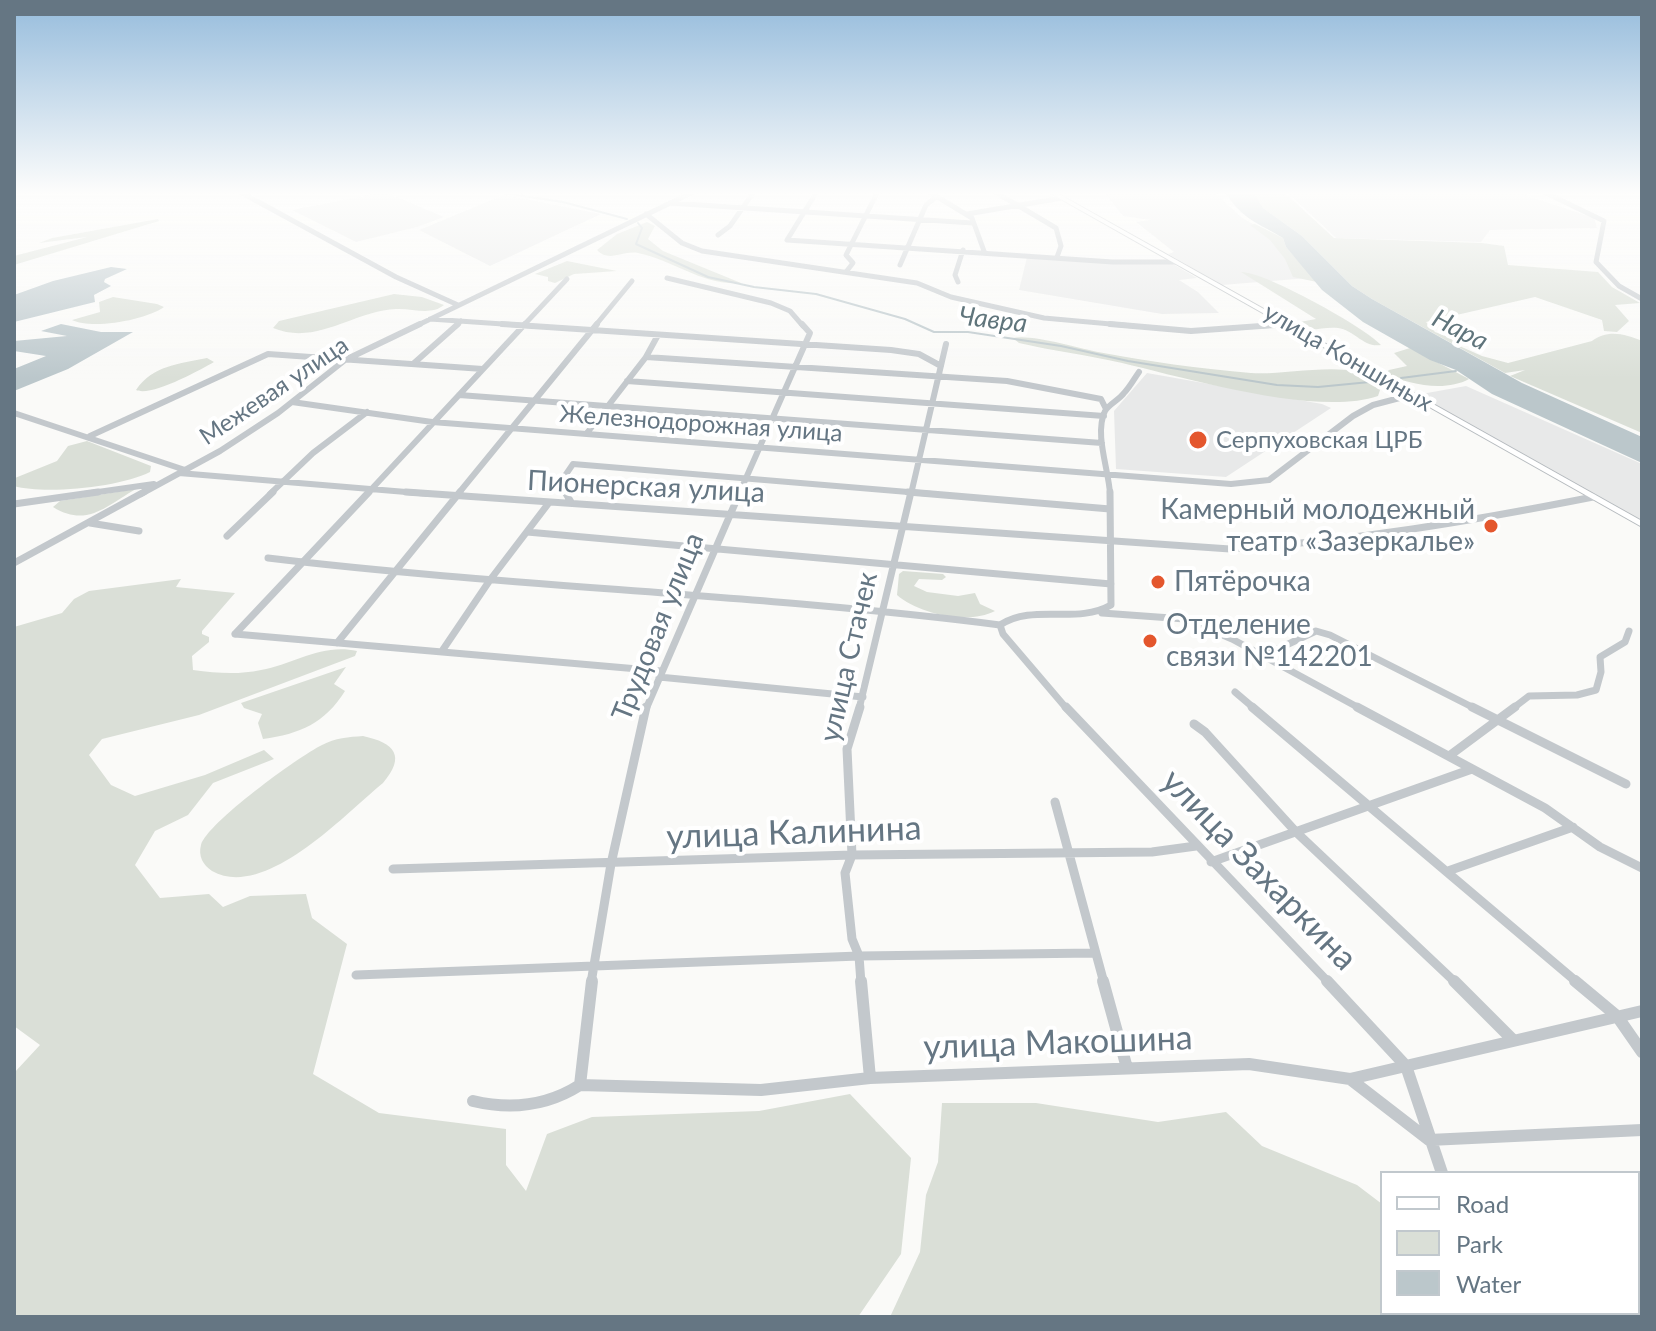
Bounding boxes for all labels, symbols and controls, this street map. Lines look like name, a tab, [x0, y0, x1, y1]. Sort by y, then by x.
street label: улица Коншиных	[1258, 298, 1438, 418]
water label: Чавра	[957, 300, 1029, 340]
water label: Нара	[1427, 303, 1493, 357]
street label: Межевая улица	[194, 331, 354, 451]
street label: Железнодорожная улица	[559, 400, 843, 448]
place label: Серпуховская ЦРБ	[1216, 426, 1423, 454]
marker: Серпуховская ЦРБ	[1187, 429, 1209, 451]
street label: Пионерская улица	[526, 464, 766, 510]
place label: Камерный молодежный театр «Зазеркалье»	[1160, 493, 1475, 559]
marker: Камерный молодежный театр «Зазеркалье»	[1482, 517, 1500, 535]
street label: Трудовая улица	[605, 528, 711, 726]
place label: Пятёрочка	[1174, 565, 1311, 599]
street label: улица Стачек	[813, 569, 885, 745]
marker: Пятёрочка	[1149, 573, 1167, 591]
place label: Отделение связи №142201	[1166, 608, 1373, 674]
marker: Отделение связи №142201	[1141, 632, 1159, 650]
street label: улица Захаркина	[1153, 761, 1365, 979]
street label: улица Калинина	[666, 808, 922, 858]
street label: улица Макошина	[923, 1018, 1193, 1068]
legend	[1380, 1171, 1640, 1315]
text: Road	[1456, 1189, 1509, 1218]
text: Park	[1456, 1229, 1503, 1258]
text: Water	[1456, 1269, 1521, 1298]

